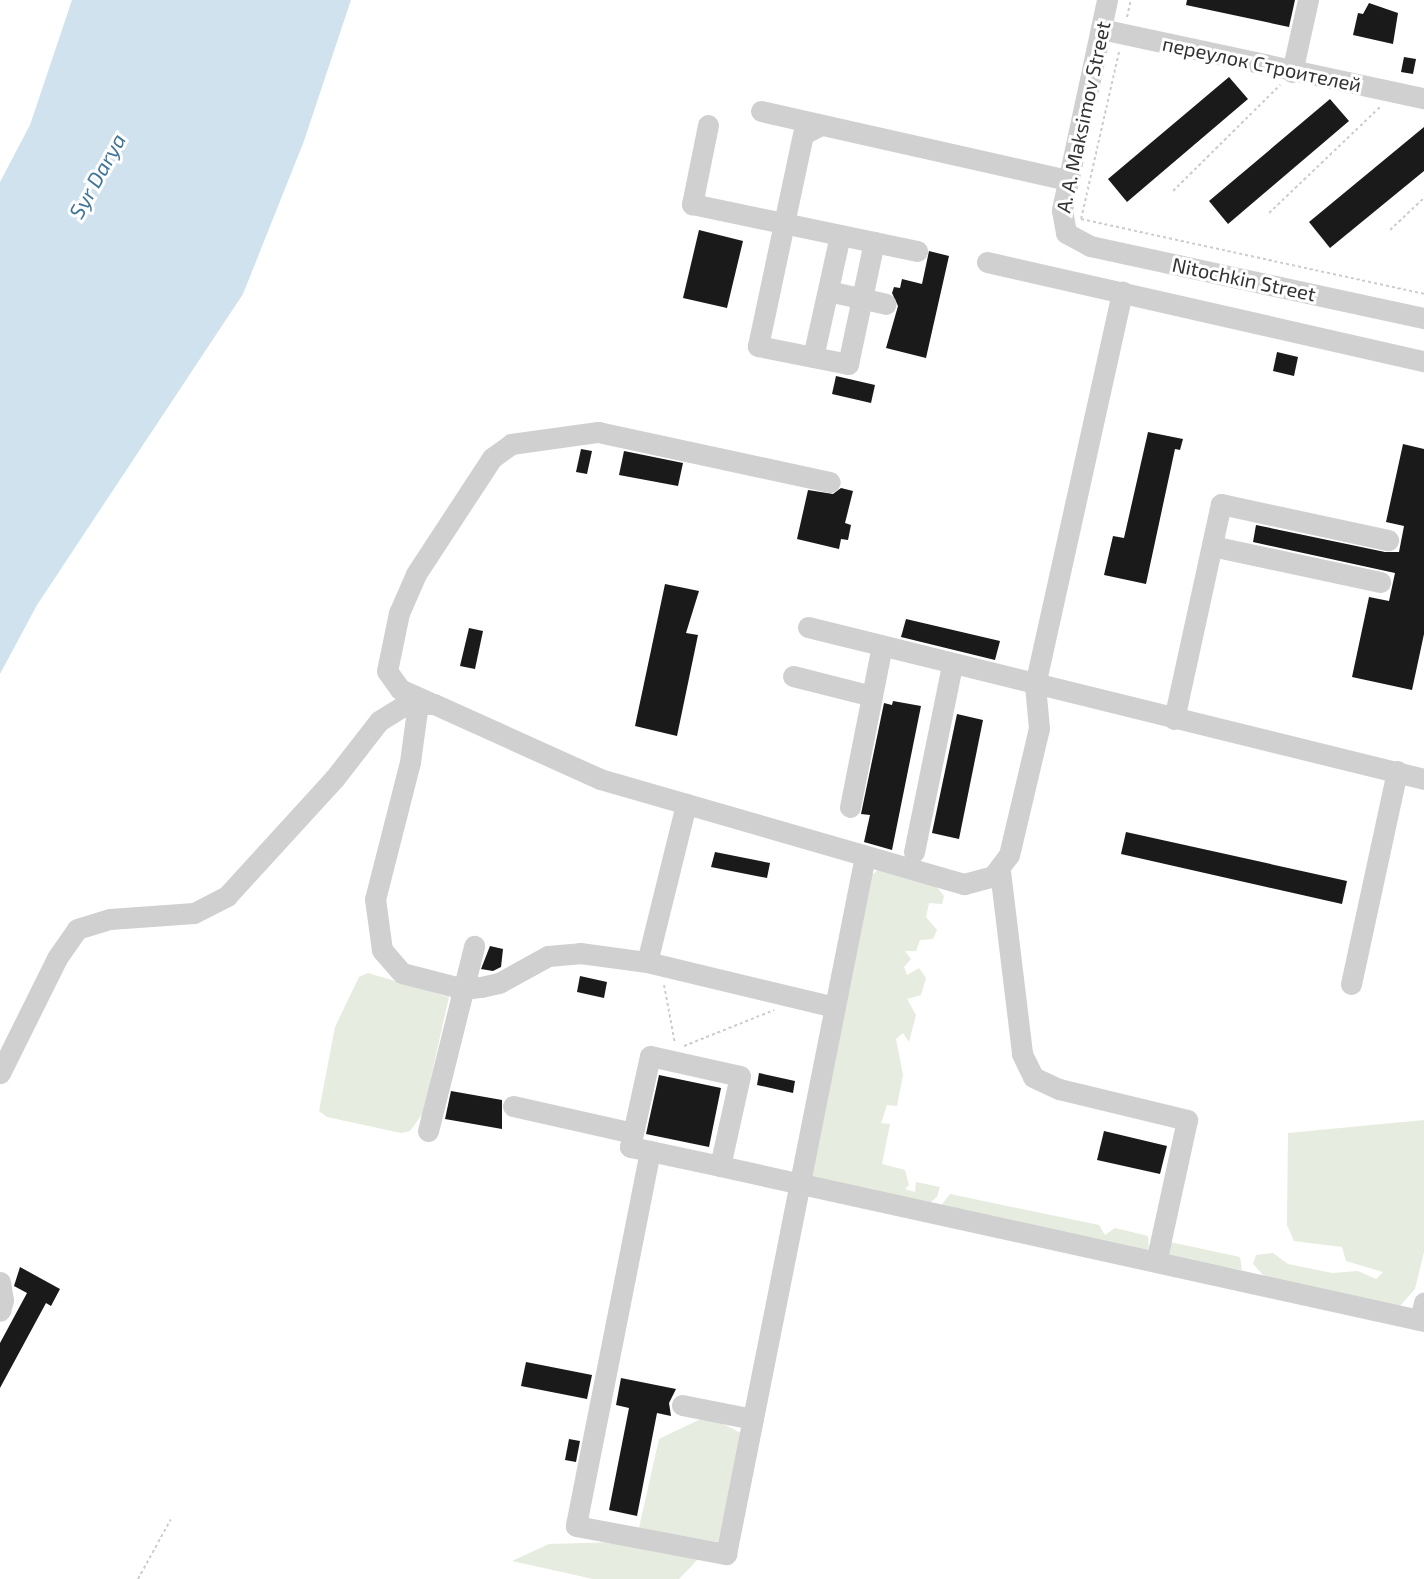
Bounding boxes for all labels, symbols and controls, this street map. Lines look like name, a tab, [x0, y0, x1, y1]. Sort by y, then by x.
street label: A. A. Maksimov Street	[1051, 19, 1115, 215]
street label: переулок Строителей	[1160, 31, 1364, 97]
water label: Syr Darya	[63, 129, 131, 223]
street label: Nitochkin Street	[1170, 252, 1318, 306]

